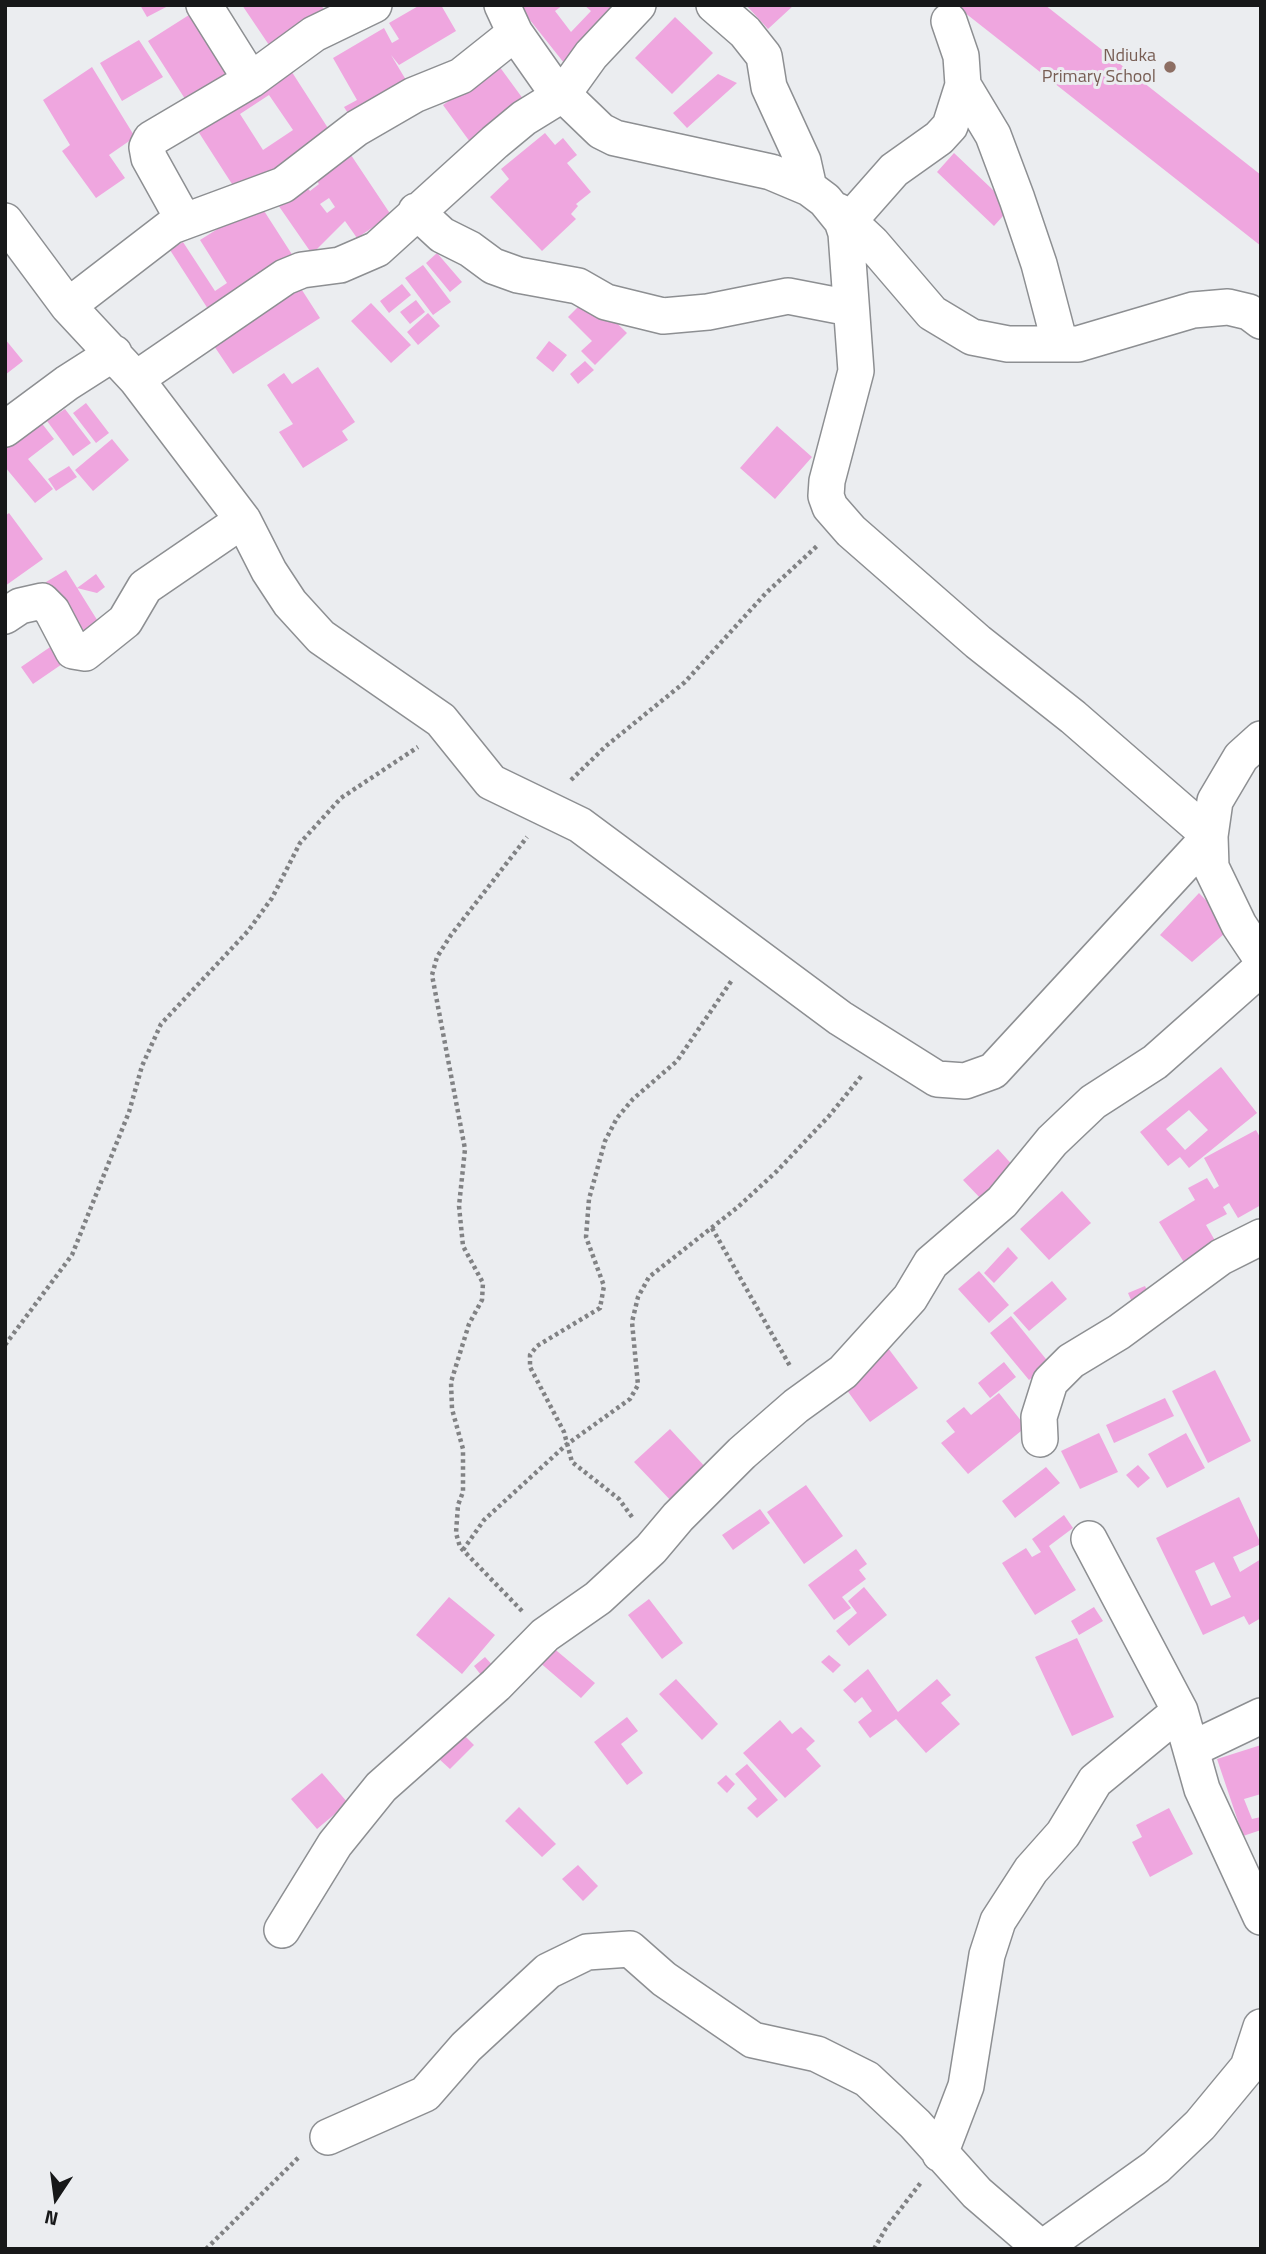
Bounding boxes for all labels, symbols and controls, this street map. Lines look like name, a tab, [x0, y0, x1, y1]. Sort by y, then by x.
place label: Ndiuka Primary School	[1042, 46, 1156, 88]
marker: Ndiuka Primary School	[1162, 59, 1178, 75]
north arrow	[21, 2163, 91, 2233]
text: N	[41, 2203, 61, 2235]

